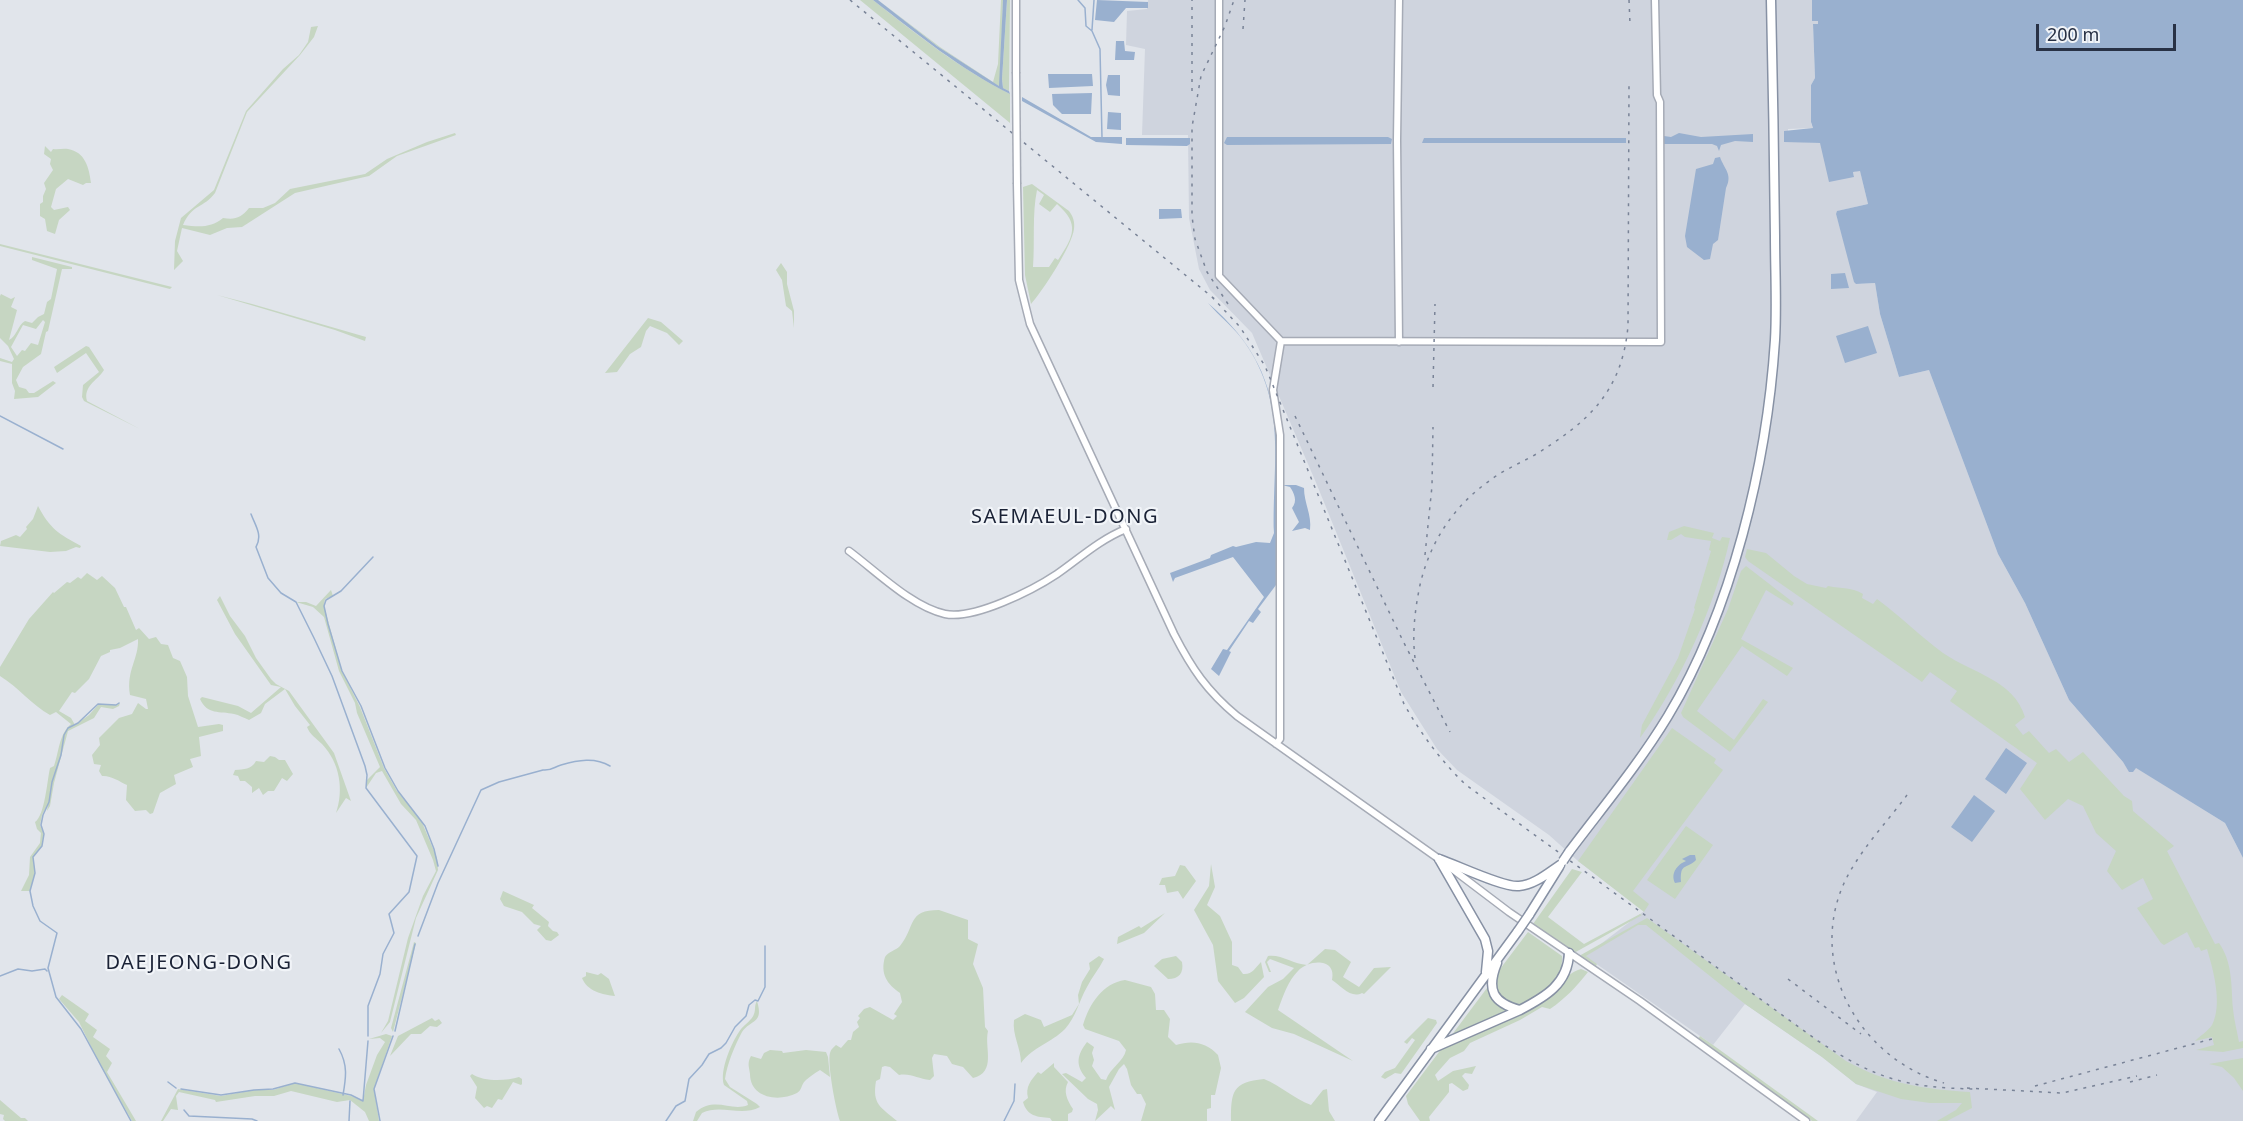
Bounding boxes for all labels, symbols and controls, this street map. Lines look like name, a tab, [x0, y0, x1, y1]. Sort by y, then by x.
scale bar	[2039, 12, 2178, 50]
text: 200 m	[2047, 22, 2099, 46]
district label: SAEMAEUL-DONG	[971, 505, 1159, 529]
district label: DAEJEONG-DONG	[105, 951, 293, 975]

